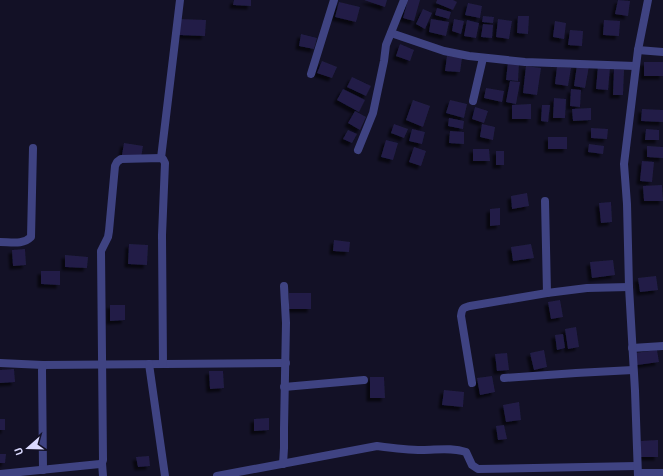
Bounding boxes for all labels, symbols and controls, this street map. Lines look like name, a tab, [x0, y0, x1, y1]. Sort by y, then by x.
north arrow	[8, 428, 48, 468]
text: U	[10, 445, 27, 458]

